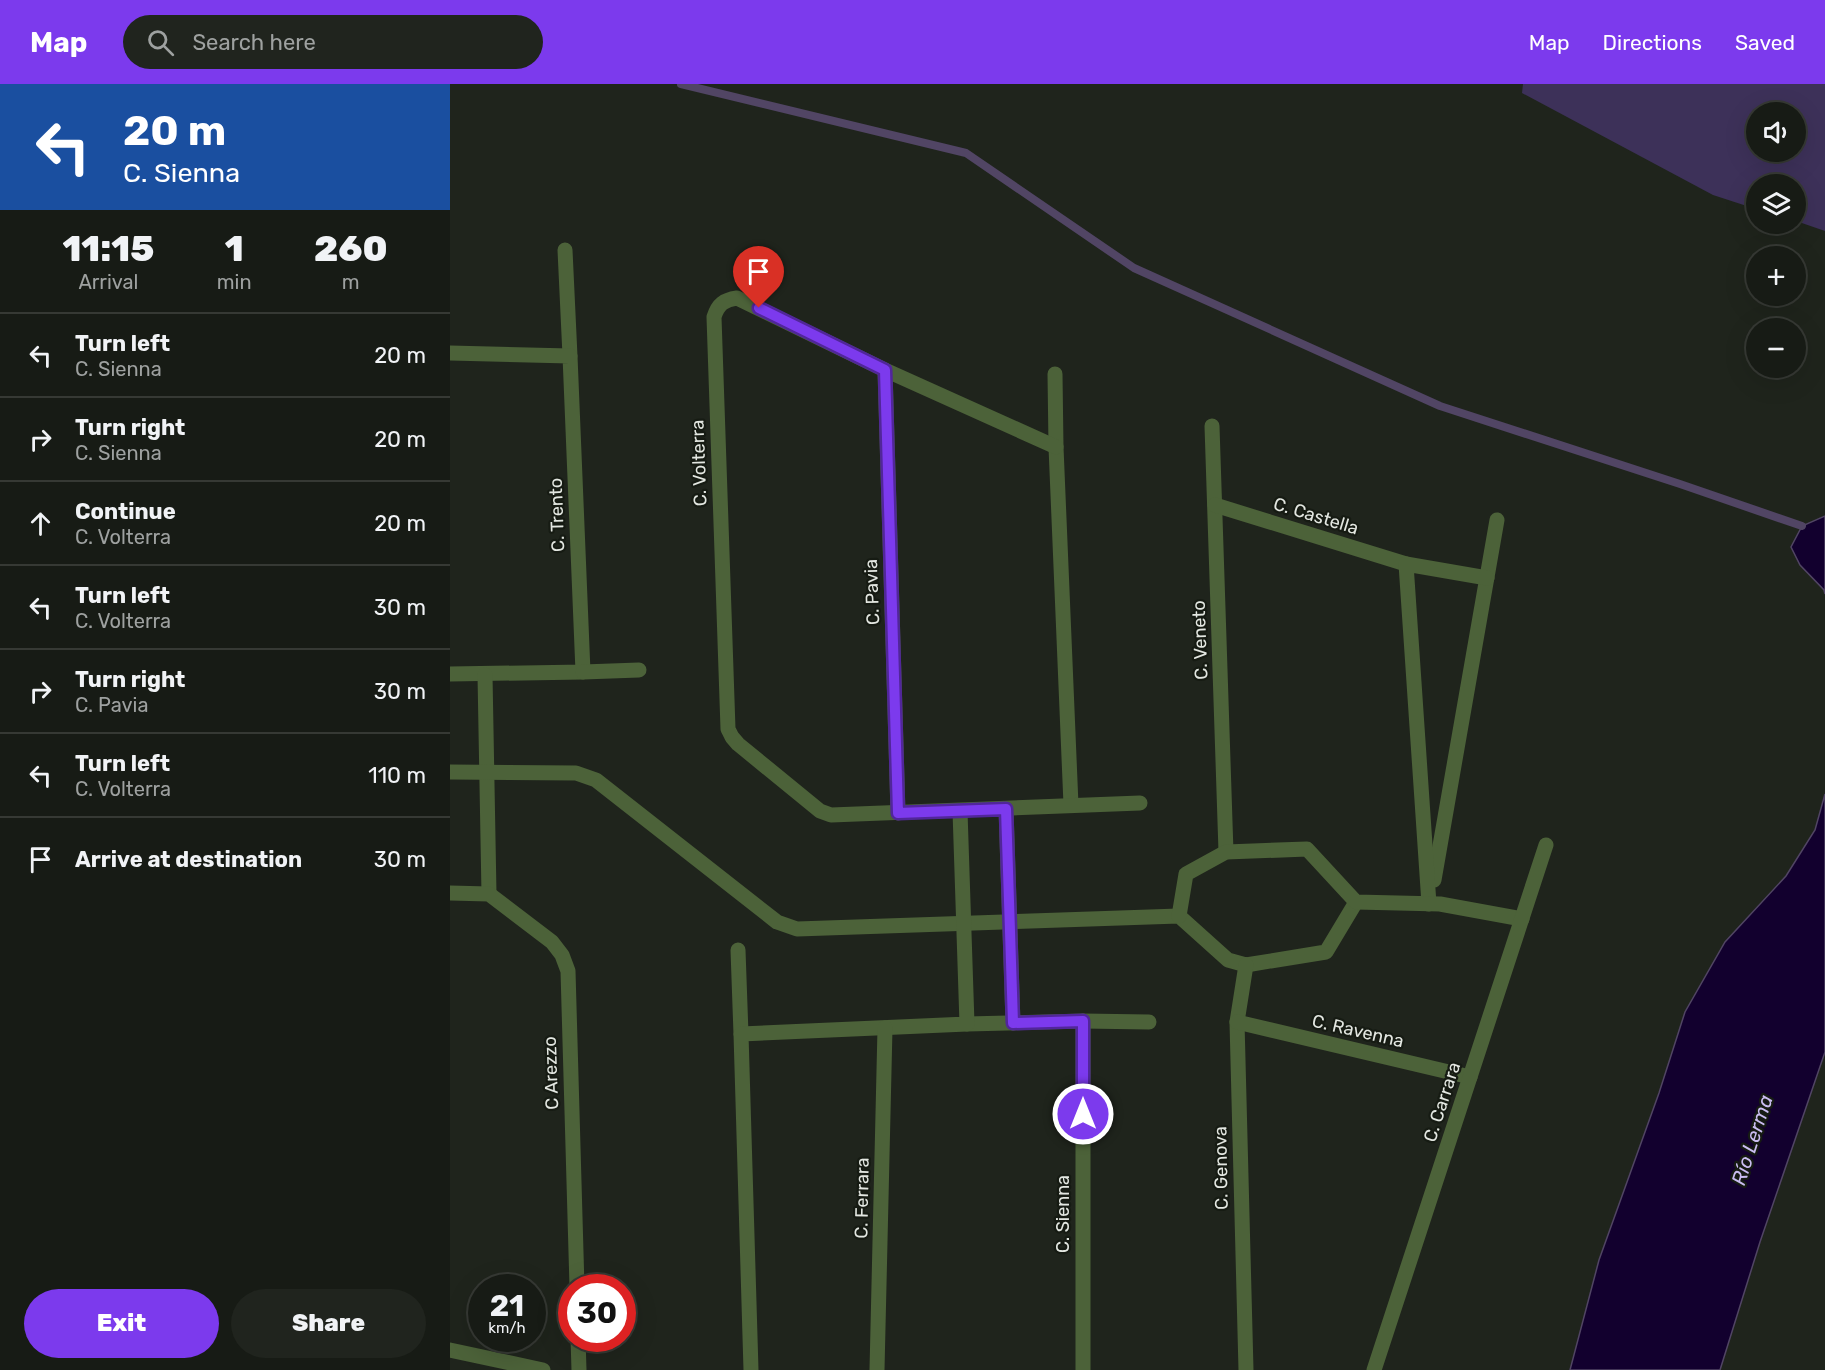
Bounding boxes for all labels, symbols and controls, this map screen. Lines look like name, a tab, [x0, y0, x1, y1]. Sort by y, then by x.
search box	[123, 15, 543, 69]
text: Map	[30, 26, 87, 59]
icon: search	[144, 26, 177, 59]
text: Search here	[192, 29, 316, 56]
text: Map	[1529, 30, 1570, 55]
text: Directions	[1603, 30, 1702, 55]
text: Saved	[1735, 30, 1795, 55]
map controls	[1746, 102, 1806, 378]
button: sound	[1746, 102, 1806, 162]
text: 20 m	[123, 106, 226, 156]
icon: left	[24, 108, 102, 186]
text: C. Sienna	[123, 157, 240, 189]
button: layers	[1746, 174, 1806, 234]
text: 11:15	[62, 227, 154, 270]
text: 1	[225, 227, 244, 270]
text: 260	[314, 227, 388, 270]
pin	[733, 246, 784, 308]
button: +	[1746, 246, 1806, 306]
icon: arrive	[742, 255, 775, 288]
text: Arrival	[78, 270, 138, 294]
text: min	[217, 270, 252, 294]
text: m	[342, 270, 360, 294]
button: −	[1746, 318, 1806, 378]
text: Turn left	[75, 330, 170, 357]
icon: left	[24, 339, 57, 372]
text: 20 m	[374, 342, 426, 369]
text: C. Sienna	[75, 357, 162, 381]
text: Turn right	[75, 414, 185, 441]
street label: C. Volterra	[686, 419, 712, 507]
icon: right	[24, 423, 57, 456]
text: 20 m	[374, 426, 426, 453]
text: C. Sienna	[75, 441, 162, 465]
street label: C. Trento	[545, 478, 569, 552]
street label: C. Castella	[1271, 493, 1361, 539]
text: Continue	[75, 498, 176, 525]
icon: ahead	[24, 507, 57, 540]
text: 20 m	[374, 510, 426, 537]
text: C. Volterra	[75, 525, 171, 549]
street label: C. Pavia	[860, 559, 884, 625]
text: Turn left	[75, 582, 170, 609]
icon: left	[24, 591, 57, 624]
text: 30 m	[374, 594, 426, 621]
street label: C. Veneto	[1188, 600, 1212, 680]
text: C. Volterra	[75, 609, 171, 633]
text: Turn right	[75, 666, 185, 693]
icon: right	[24, 675, 57, 708]
text: 30 m	[374, 678, 426, 705]
text: C. Pavia	[75, 693, 148, 717]
text: Turn left	[75, 750, 170, 777]
icon: left	[24, 759, 57, 792]
text: 110 m	[368, 762, 426, 789]
text: C. Volterra	[75, 777, 171, 801]
icon: arrive	[24, 843, 57, 876]
text: Arrive at destination	[75, 846, 302, 873]
text: 30 m	[374, 846, 426, 873]
street label: C. Ravenna	[1310, 1010, 1406, 1052]
street label: C Arezzo	[539, 1036, 563, 1110]
street label: C. Carrara	[1419, 1059, 1465, 1145]
position arrow	[1051, 1082, 1115, 1146]
water label: Río Lerma	[1726, 1092, 1778, 1188]
street label: C. Genova	[1209, 1126, 1233, 1210]
street label: C. Ferrara	[850, 1157, 874, 1239]
street label: C. Sienna	[1052, 1175, 1074, 1253]
speed limit sign: 30	[558, 1274, 636, 1352]
text: 21	[490, 1288, 524, 1324]
button: Exit	[24, 1289, 219, 1358]
button: Share	[231, 1289, 426, 1358]
text: km/h	[488, 1319, 526, 1337]

